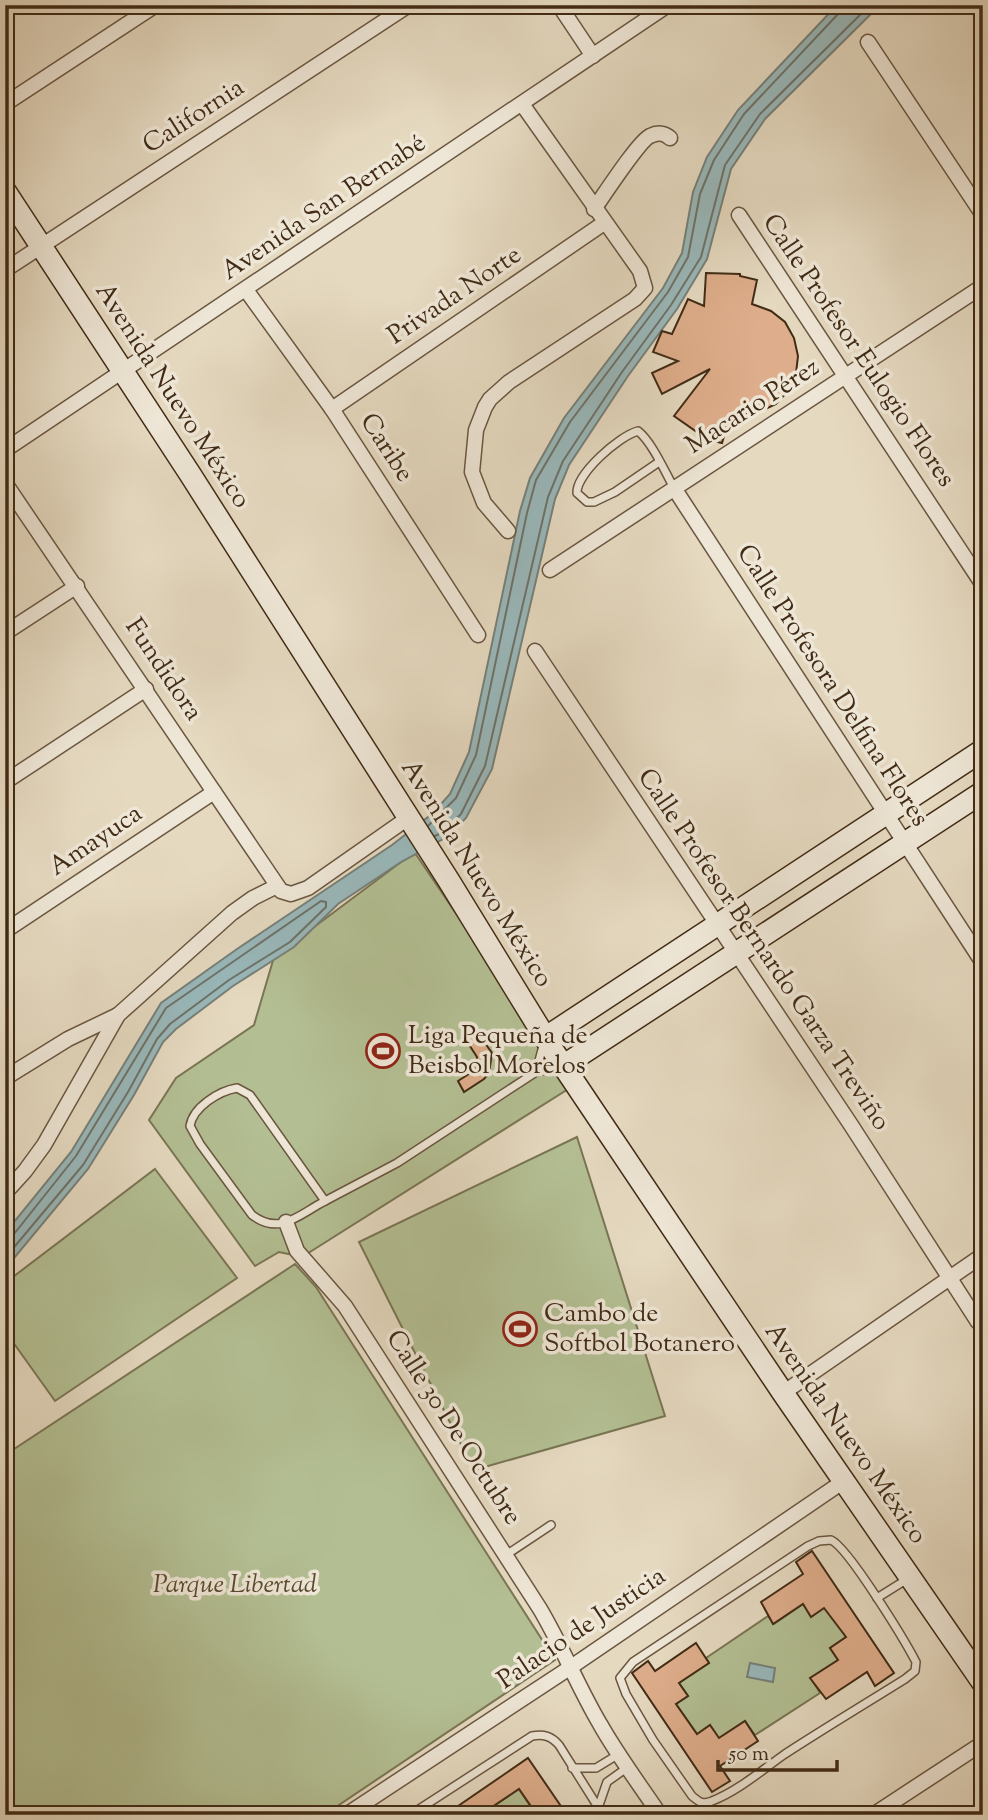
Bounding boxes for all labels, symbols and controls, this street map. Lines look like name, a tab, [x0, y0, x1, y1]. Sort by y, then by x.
street label: California	[136, 70, 252, 164]
street label: Avenida San Bernabé	[214, 126, 434, 290]
street label: Calle Profesor Eulogio Flores	[753, 207, 963, 495]
street label: Privada Norte	[381, 238, 529, 354]
street label: Avenida Nuevo México	[85, 276, 259, 516]
street label: Macario Pérez	[679, 350, 827, 464]
street label: Caribe	[350, 406, 422, 490]
street label: Calle Profesora Delfina Flores	[727, 538, 937, 834]
street label: Fundidora	[115, 611, 211, 729]
street label: Avenida Nuevo México	[391, 753, 561, 995]
street label: Calle Profesor Bernardo Garza Treviño	[627, 761, 899, 1139]
street label: Amayuca	[42, 796, 150, 886]
place label: Liga Pequeña de Beisbol Morelos	[408, 1018, 588, 1085]
sports icon: Liga Pequeña de Beisbol Morelos	[364, 1032, 402, 1070]
place label: Cambo de Softbol Botanero	[544, 1296, 735, 1363]
sports icon: Cambo de Softbol Botanero	[501, 1310, 539, 1348]
street label: Avenida Nuevo México	[755, 1316, 935, 1552]
street label: Calle 30 De Octubre	[376, 1323, 530, 1533]
street label: Palacio de Justicia	[490, 1559, 674, 1699]
park label: Parque Libertad	[153, 1567, 317, 1604]
scale bar	[718, 1729, 838, 1773]
text: 50 m	[728, 1740, 769, 1770]

